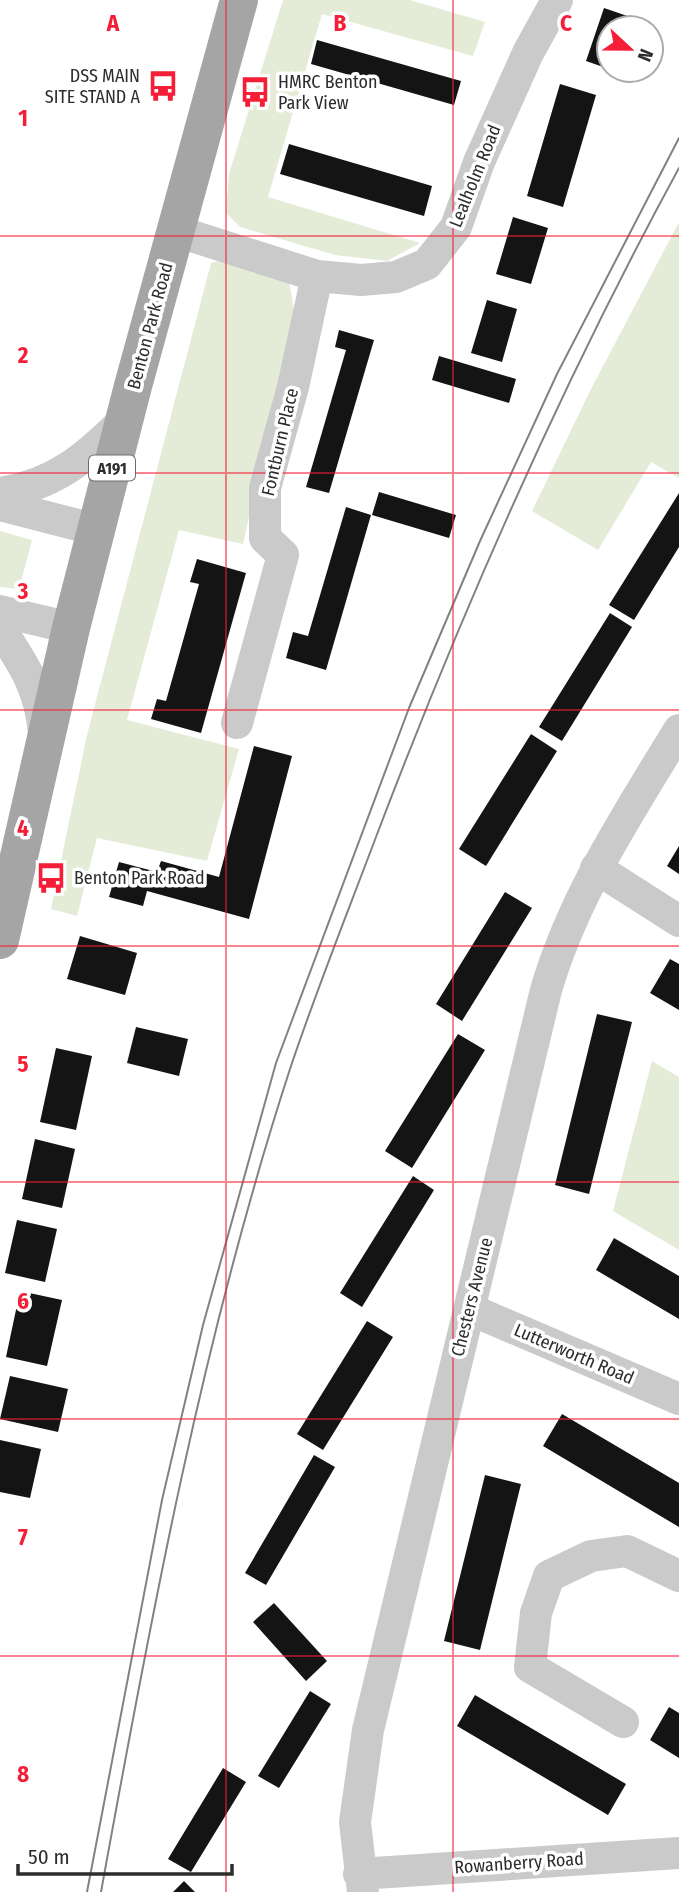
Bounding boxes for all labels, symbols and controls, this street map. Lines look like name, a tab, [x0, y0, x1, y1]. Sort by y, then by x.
text: A	[106, 9, 120, 37]
text: B	[334, 9, 347, 37]
text: C	[560, 9, 572, 37]
north arrow	[595, 14, 665, 84]
text: N	[633, 46, 658, 65]
place label: DSS MAIN SITE STAND A	[45, 65, 141, 108]
bus stop icon: DSS MAIN SITE STAND A	[146, 69, 180, 103]
place label: HMRC Benton Park View	[278, 71, 378, 114]
bus stop icon: HMRC Benton Park View	[238, 75, 272, 109]
text: 1	[18, 104, 28, 132]
street label: Lealholm Road	[444, 121, 506, 231]
street label: Benton Park Road	[122, 260, 178, 392]
text: 2	[17, 341, 29, 369]
street label: Fontburn Place	[257, 386, 303, 498]
road number: A191	[89, 456, 135, 481]
text: 3	[17, 577, 29, 605]
text: 4	[17, 814, 29, 842]
bus stop icon: Benton Park Road	[34, 861, 68, 895]
place label: Benton Park Road	[74, 867, 205, 889]
text: 5	[17, 1050, 29, 1078]
street label: Chesters Avenue	[447, 1235, 497, 1359]
text: 6	[17, 1287, 29, 1315]
street label: Lutterworth Road	[511, 1319, 637, 1389]
text: 7	[18, 1523, 28, 1551]
text: 8	[17, 1760, 29, 1788]
scale bar	[18, 1832, 231, 1876]
text: 50 m	[28, 1844, 70, 1870]
street label: Rowanberry Road	[454, 1848, 584, 1878]

